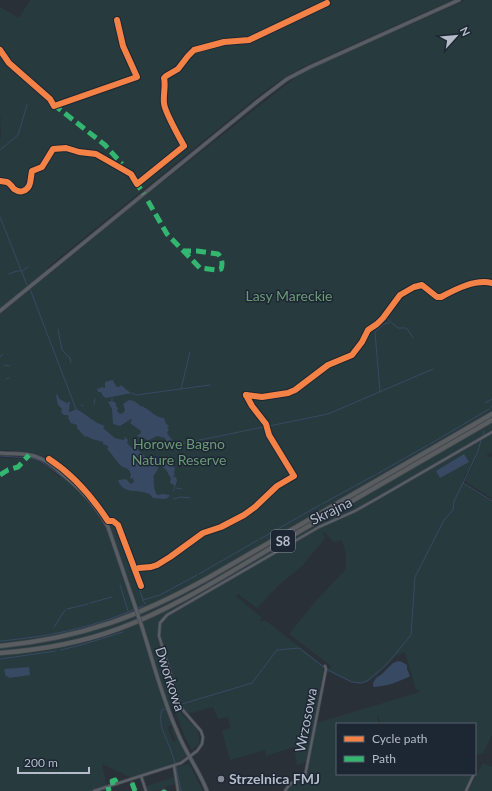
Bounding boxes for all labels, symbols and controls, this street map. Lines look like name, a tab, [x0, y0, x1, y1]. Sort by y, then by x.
north arrow	[436, 16, 476, 56]
text: N	[458, 25, 473, 38]
park label: Lasy Mareckie	[245, 287, 333, 304]
park label: Horowe Bagno Nature Reserve	[132, 435, 226, 468]
street label: Skrajna	[307, 493, 355, 528]
road number: S8	[271, 530, 295, 552]
street label: Dworkowa	[152, 644, 189, 713]
street label: Wrzosowa	[291, 686, 320, 753]
legend	[336, 723, 476, 775]
text: Cycle path	[372, 731, 427, 746]
scale bar	[18, 749, 89, 775]
text: Path	[372, 751, 396, 766]
text: 200 m	[24, 755, 58, 770]
place label: Strzelnica FMJ	[229, 770, 320, 787]
marker: Strzelnica FMJ	[216, 774, 226, 784]

